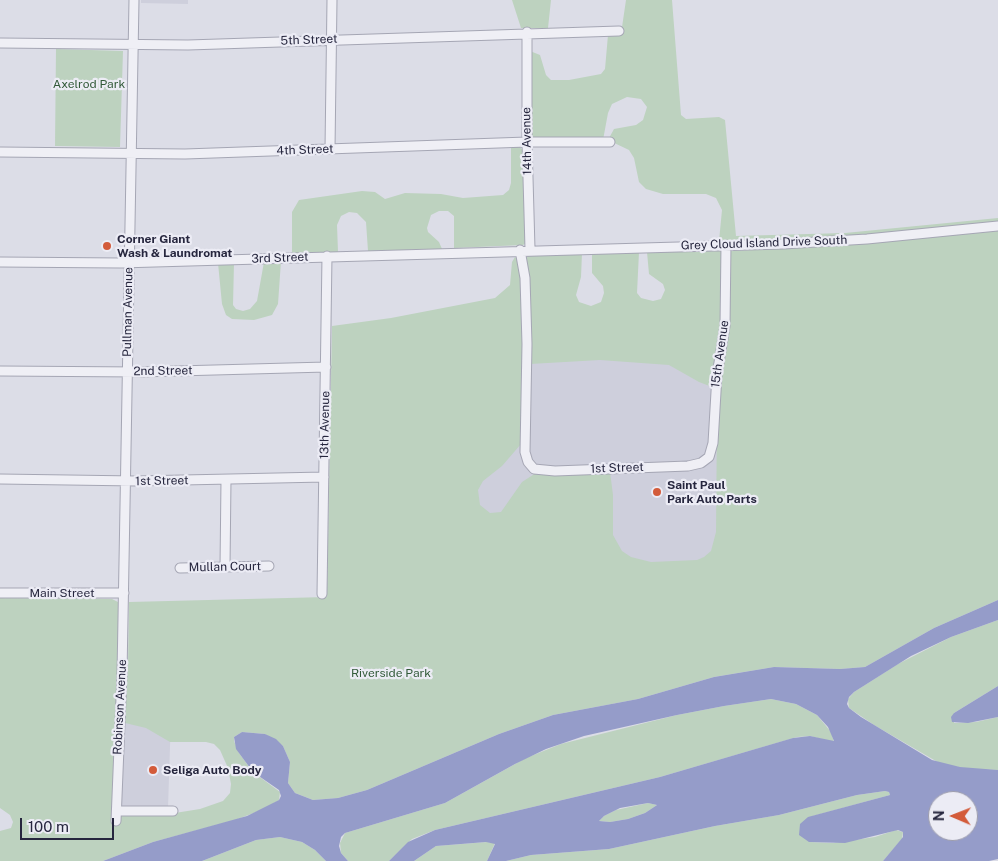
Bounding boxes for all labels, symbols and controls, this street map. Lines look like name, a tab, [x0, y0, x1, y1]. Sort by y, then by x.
street label: 5th Street	[280, 32, 338, 48]
park label: Axelrod Park	[53, 77, 125, 91]
street label: 14th Avenue	[519, 107, 535, 175]
street label: 4th Street	[276, 142, 334, 158]
place label: Corner Giant Wash & Laundromat	[117, 232, 232, 260]
street label: Grey Cloud Island Drive South	[681, 233, 847, 253]
marker: Corner Giant Wash & Laundromat	[101, 240, 113, 252]
street label: 3rd Street	[251, 250, 309, 266]
street label: Pullman Avenue	[120, 267, 136, 357]
street label: 15th Avenue	[708, 319, 732, 389]
street label: 2nd Street	[133, 363, 193, 379]
street label: 13th Avenue	[317, 391, 333, 459]
street label: 1st Street	[590, 460, 644, 476]
street label: 1st Street	[135, 473, 189, 489]
place label: Saint Paul Park Auto Parts	[667, 478, 757, 506]
marker: Saint Paul Park Auto Parts	[651, 486, 663, 498]
street label: Mullan Court	[189, 559, 261, 575]
street label: Main Street	[29, 586, 95, 600]
street label: Robinson Avenue	[110, 659, 130, 755]
park label: Riverside Park	[351, 666, 431, 680]
place label: Seliga Auto Body	[163, 763, 261, 777]
marker: Seliga Auto Body	[147, 764, 159, 776]
north arrow	[928, 791, 978, 841]
scale bar	[22, 808, 116, 840]
text: N	[931, 810, 947, 821]
text: 100 m	[28, 818, 69, 835]

